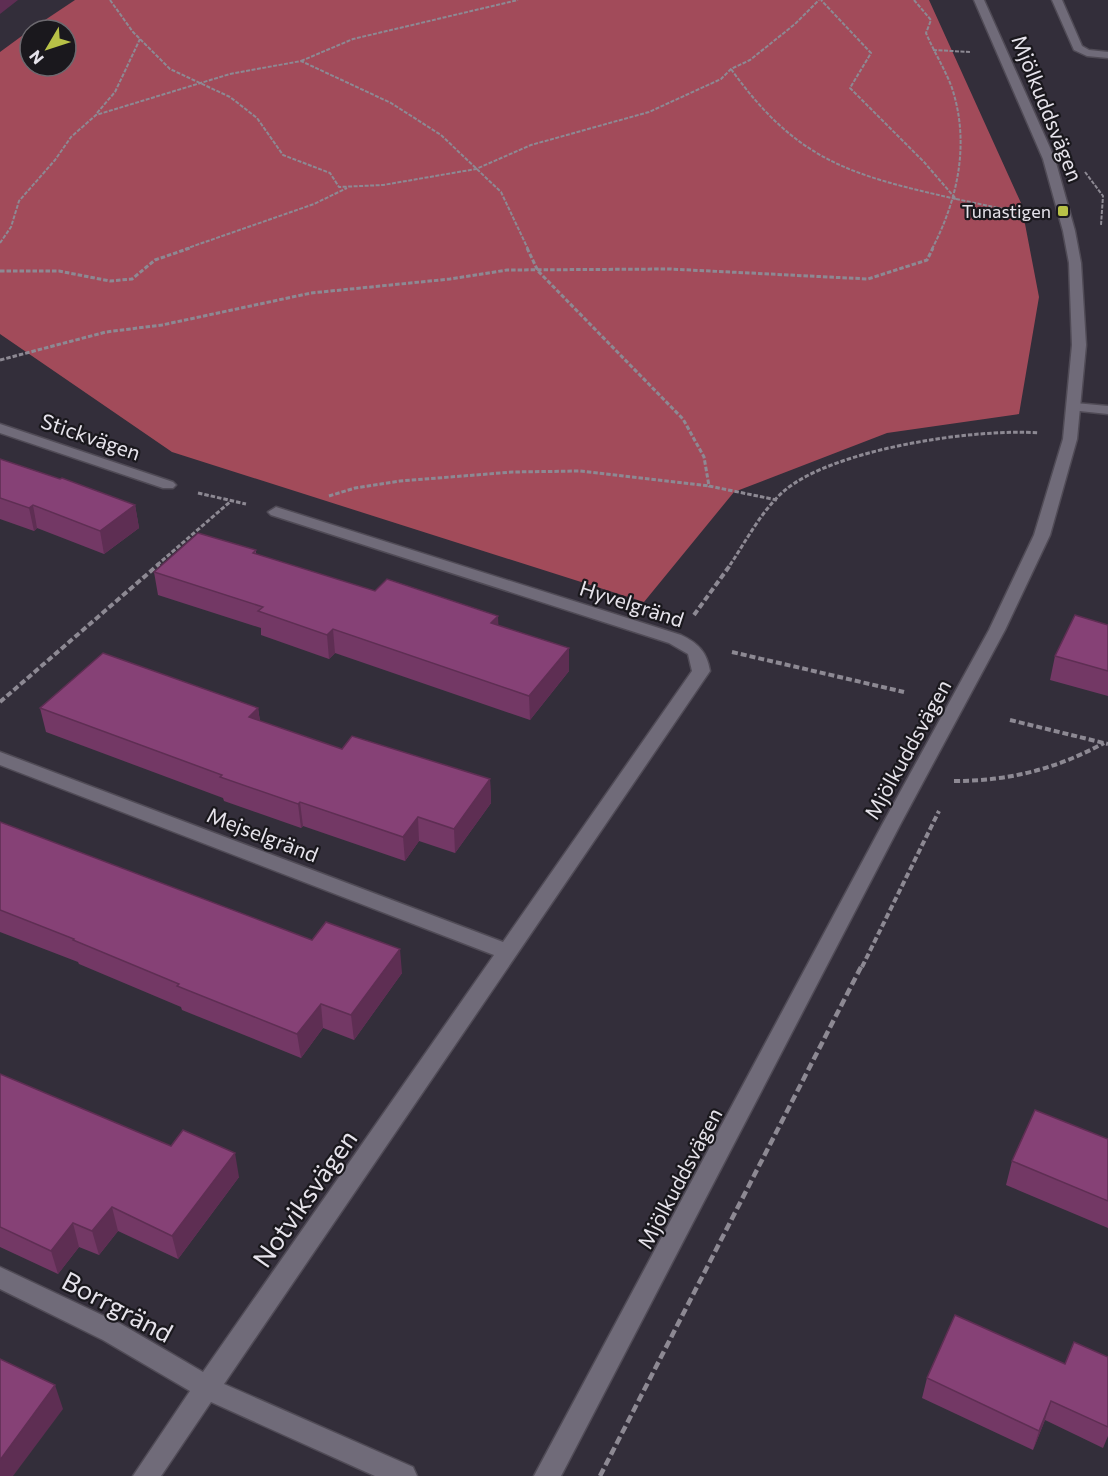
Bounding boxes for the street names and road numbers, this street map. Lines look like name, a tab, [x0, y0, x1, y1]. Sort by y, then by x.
street label: Mjölkuddsvägen	[1007, 31, 1089, 185]
street label: Stickvägen	[38, 407, 144, 465]
street label: Hyvelgränd	[577, 574, 687, 632]
street label: Mjölkuddsvägen	[858, 675, 956, 823]
street label: Mejselgränd	[204, 801, 322, 867]
street label: Mjölkuddsvägen	[631, 1103, 727, 1253]
street label: Notviksvägen	[245, 1123, 363, 1273]
street label: Borrgränd	[57, 1264, 179, 1348]

